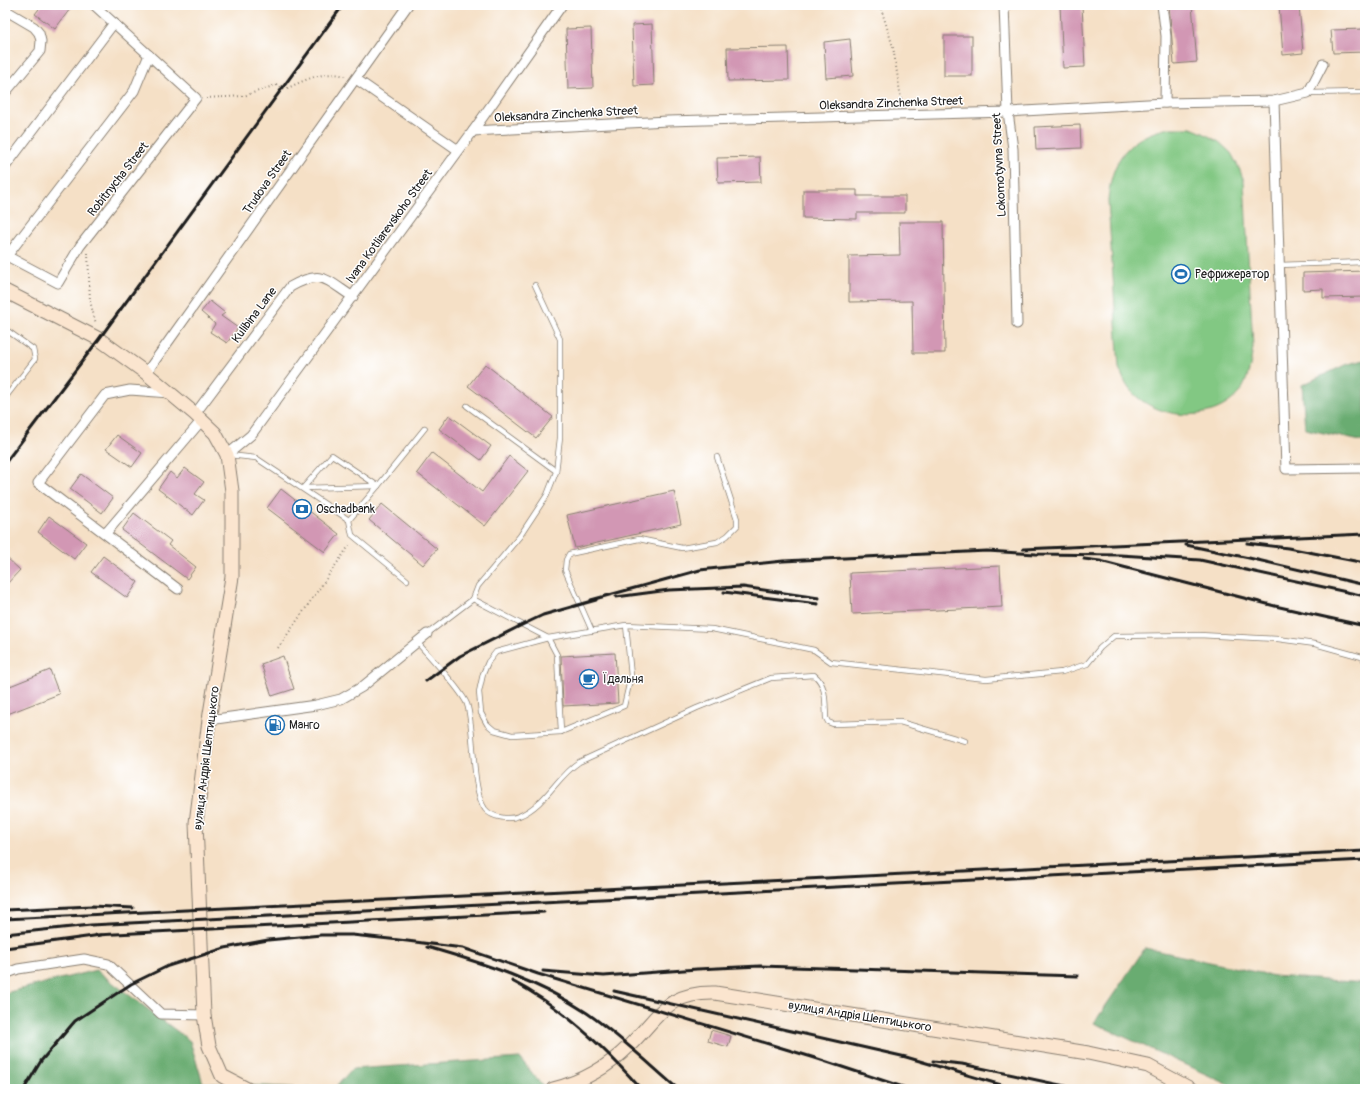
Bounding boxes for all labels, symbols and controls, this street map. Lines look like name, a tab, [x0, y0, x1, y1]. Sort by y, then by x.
street label: Oleksandra Zinchenka Street	[819, 93, 963, 114]
street label: Oleksandra Zinchenka Street	[494, 103, 638, 126]
street label: Lokomotyvna Street	[989, 112, 1010, 217]
street label: Robitnycha Street	[85, 139, 152, 220]
street label: Trudova Street	[240, 147, 295, 217]
street label: Ivana Kotliarevskoho Street	[343, 166, 436, 286]
sports icon: Рефрижератор	[1170, 263, 1192, 285]
place label: Рефрижератор	[1195, 267, 1270, 282]
street label: Kulibina Lane	[229, 284, 280, 346]
bank icon: Oschadbank	[291, 498, 313, 520]
place label: Oschadbank	[316, 502, 375, 517]
cafe icon: Їдальня	[578, 668, 600, 690]
place label: Їдальня	[603, 671, 644, 687]
street label: вулиця Андрія Шептицького	[190, 685, 223, 831]
fuel station icon: Манго	[264, 714, 286, 736]
place label: Манго	[289, 718, 320, 733]
street label: вулиця Андрія Шептицького	[787, 998, 933, 1035]

